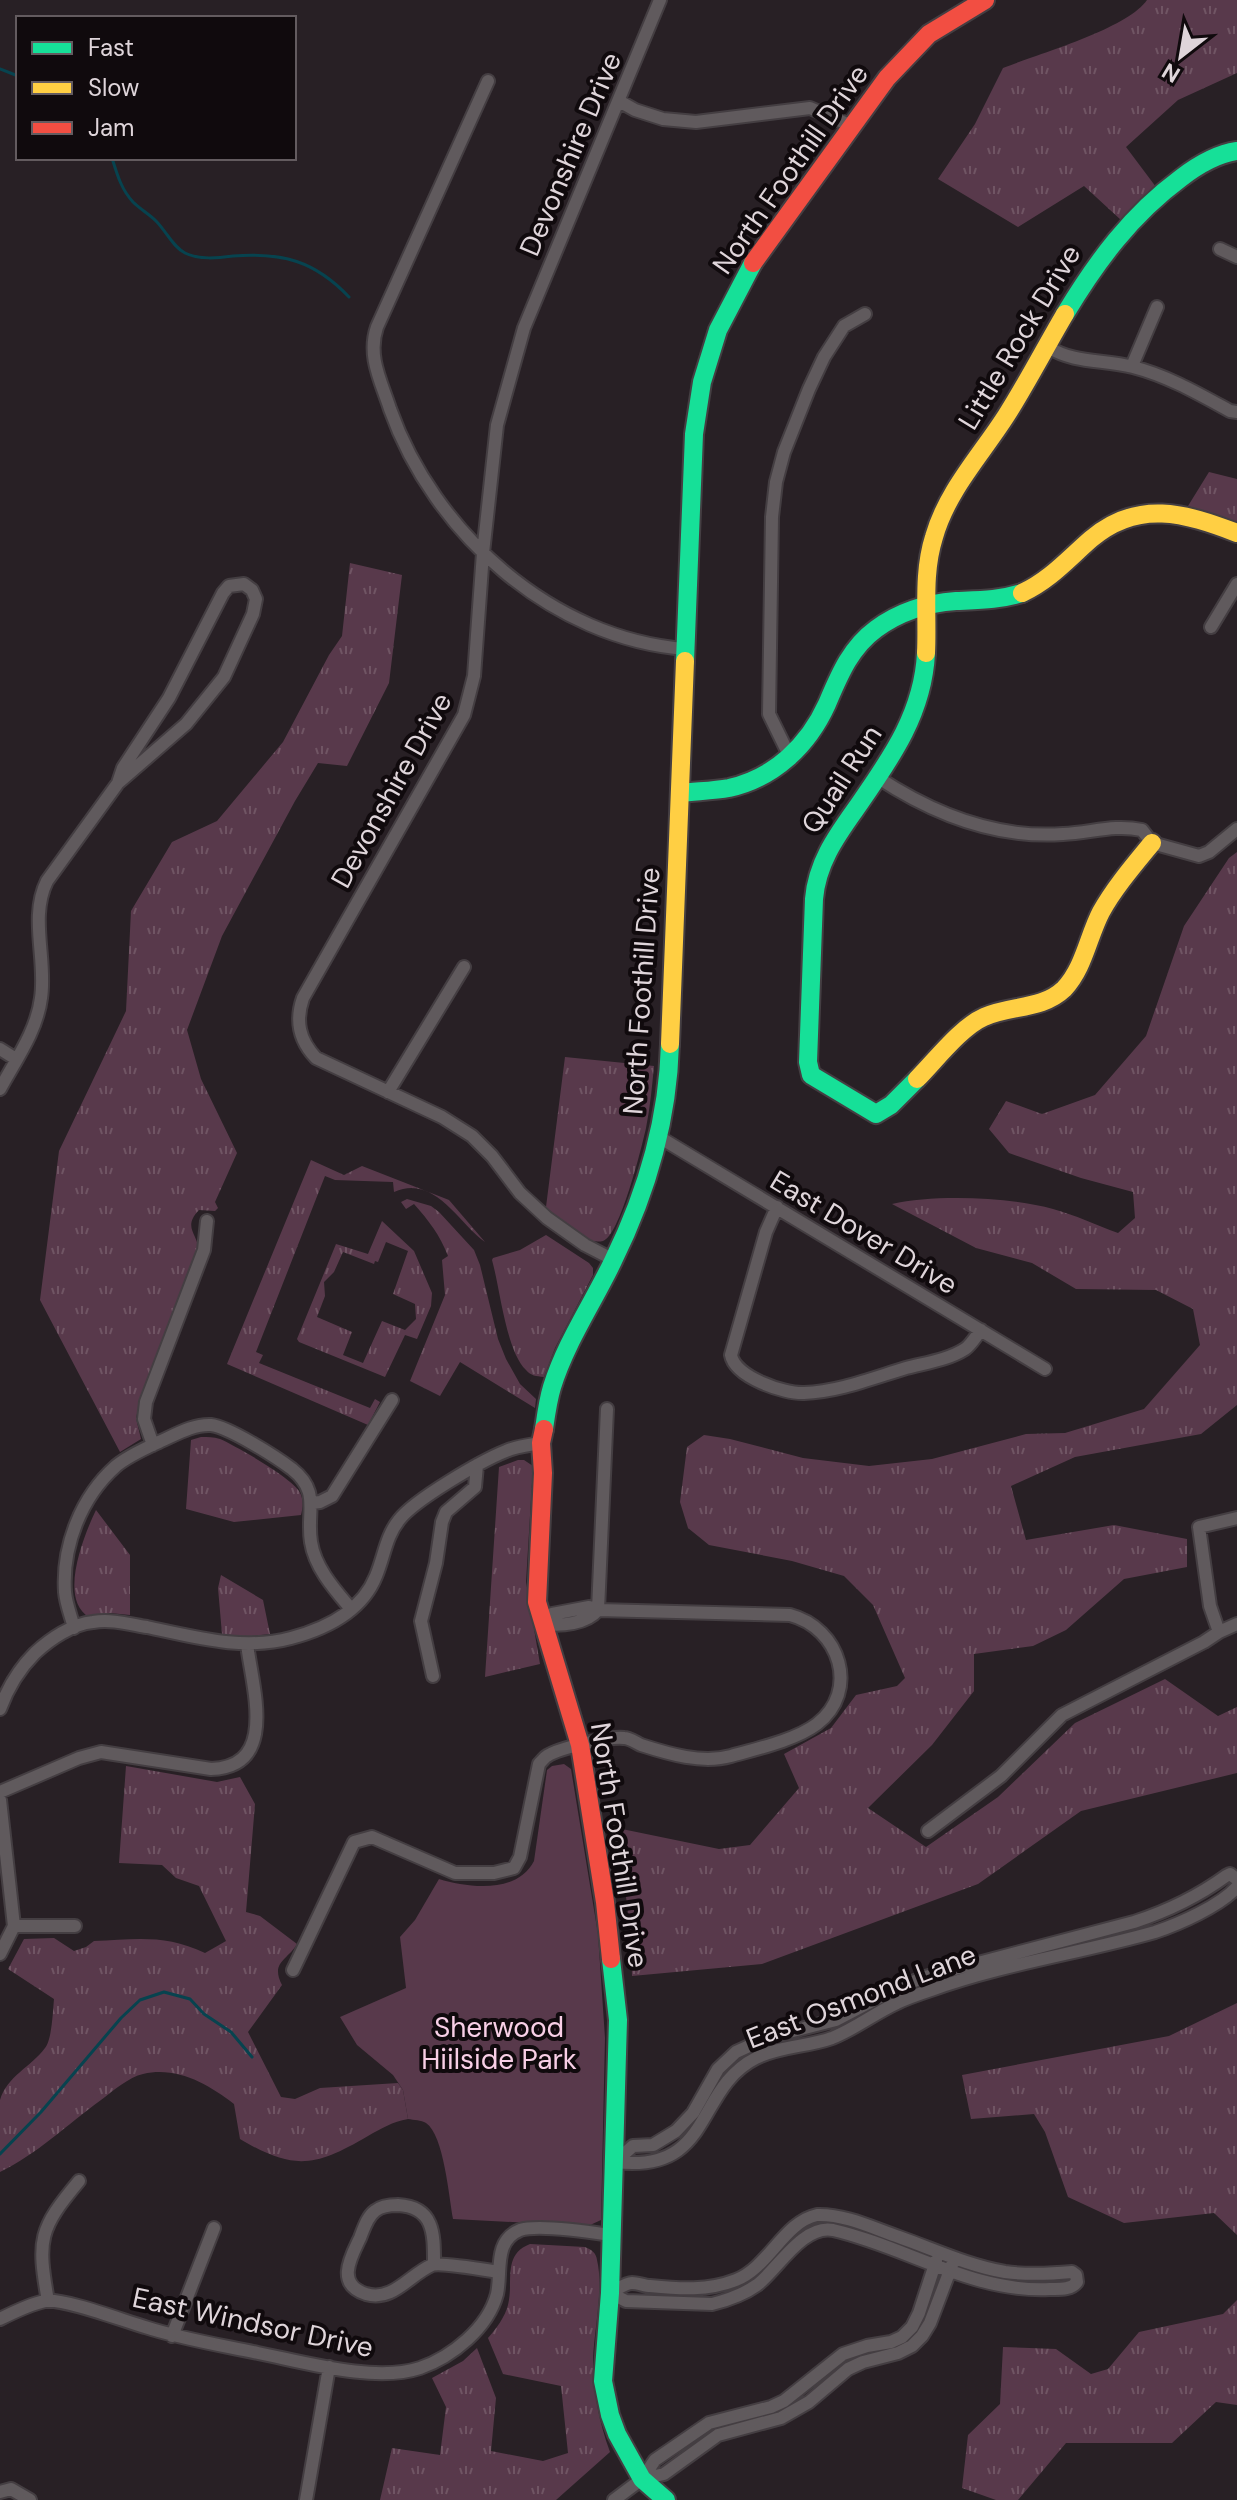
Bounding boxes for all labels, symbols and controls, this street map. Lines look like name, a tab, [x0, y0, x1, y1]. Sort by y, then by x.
legend	[16, 16, 296, 160]
north arrow	[1141, 16, 1221, 96]
text: Fast	[88, 32, 134, 63]
street label: Devonshire Drive	[511, 47, 630, 262]
text: N	[1157, 56, 1185, 89]
street label: North Foothill Drive	[704, 57, 877, 281]
text: Slow	[88, 72, 139, 103]
text: Jam	[88, 112, 134, 143]
street label: Little Rock Drive	[950, 238, 1089, 436]
street label: Devonshire Drive	[322, 686, 460, 894]
street label: Quail Run	[793, 718, 890, 841]
street label: North Foothill Drive	[614, 866, 669, 1116]
street label: East Dover Drive	[763, 1162, 964, 1303]
street label: North Foothill Drive	[582, 1720, 657, 1970]
street label: East Osmond Lane	[741, 1936, 981, 2057]
park label: Sherwood Hiilside Park	[421, 2009, 577, 2078]
street label: East Windsor Drive	[129, 2279, 377, 2366]

